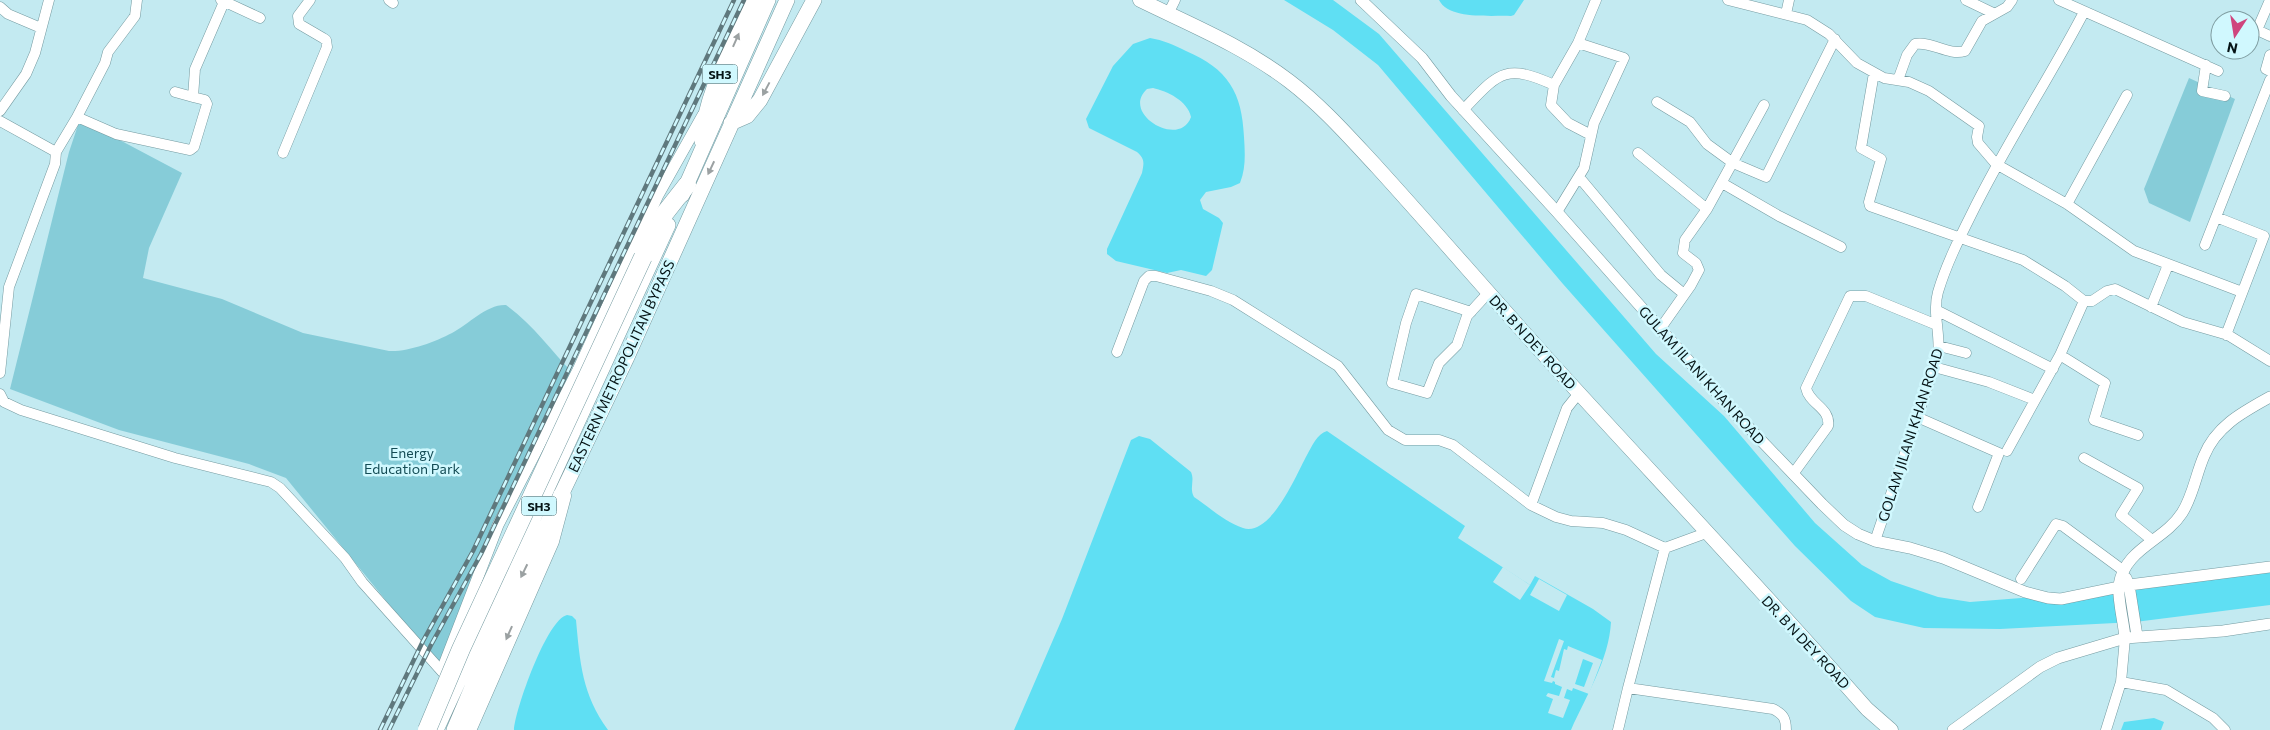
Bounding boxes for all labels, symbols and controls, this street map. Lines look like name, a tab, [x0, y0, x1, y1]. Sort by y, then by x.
north arrow	[2210, 10, 2260, 60]
one-way arrow	[732, 33, 740, 47]
text: N	[2225, 39, 2239, 58]
road number: SH3	[702, 64, 738, 84]
one-way arrow	[762, 82, 770, 97]
one-way arrow	[706, 161, 714, 175]
street label: EASTERN METROPOLITAN BYPASS	[564, 257, 678, 475]
street label: DR. B N DEY ROAD	[1486, 291, 1580, 393]
street label: GULAM JILANI KHAN ROAD	[1635, 302, 1769, 448]
street label: GOLAM JILANI KHAN ROAD	[1874, 346, 1946, 524]
park label: Energy Education Park	[364, 444, 460, 477]
road number: SH3	[522, 496, 556, 516]
one-way arrow	[520, 563, 528, 578]
street label: DR. B N DEY ROAD	[1758, 592, 1854, 692]
one-way arrow	[505, 626, 513, 640]

